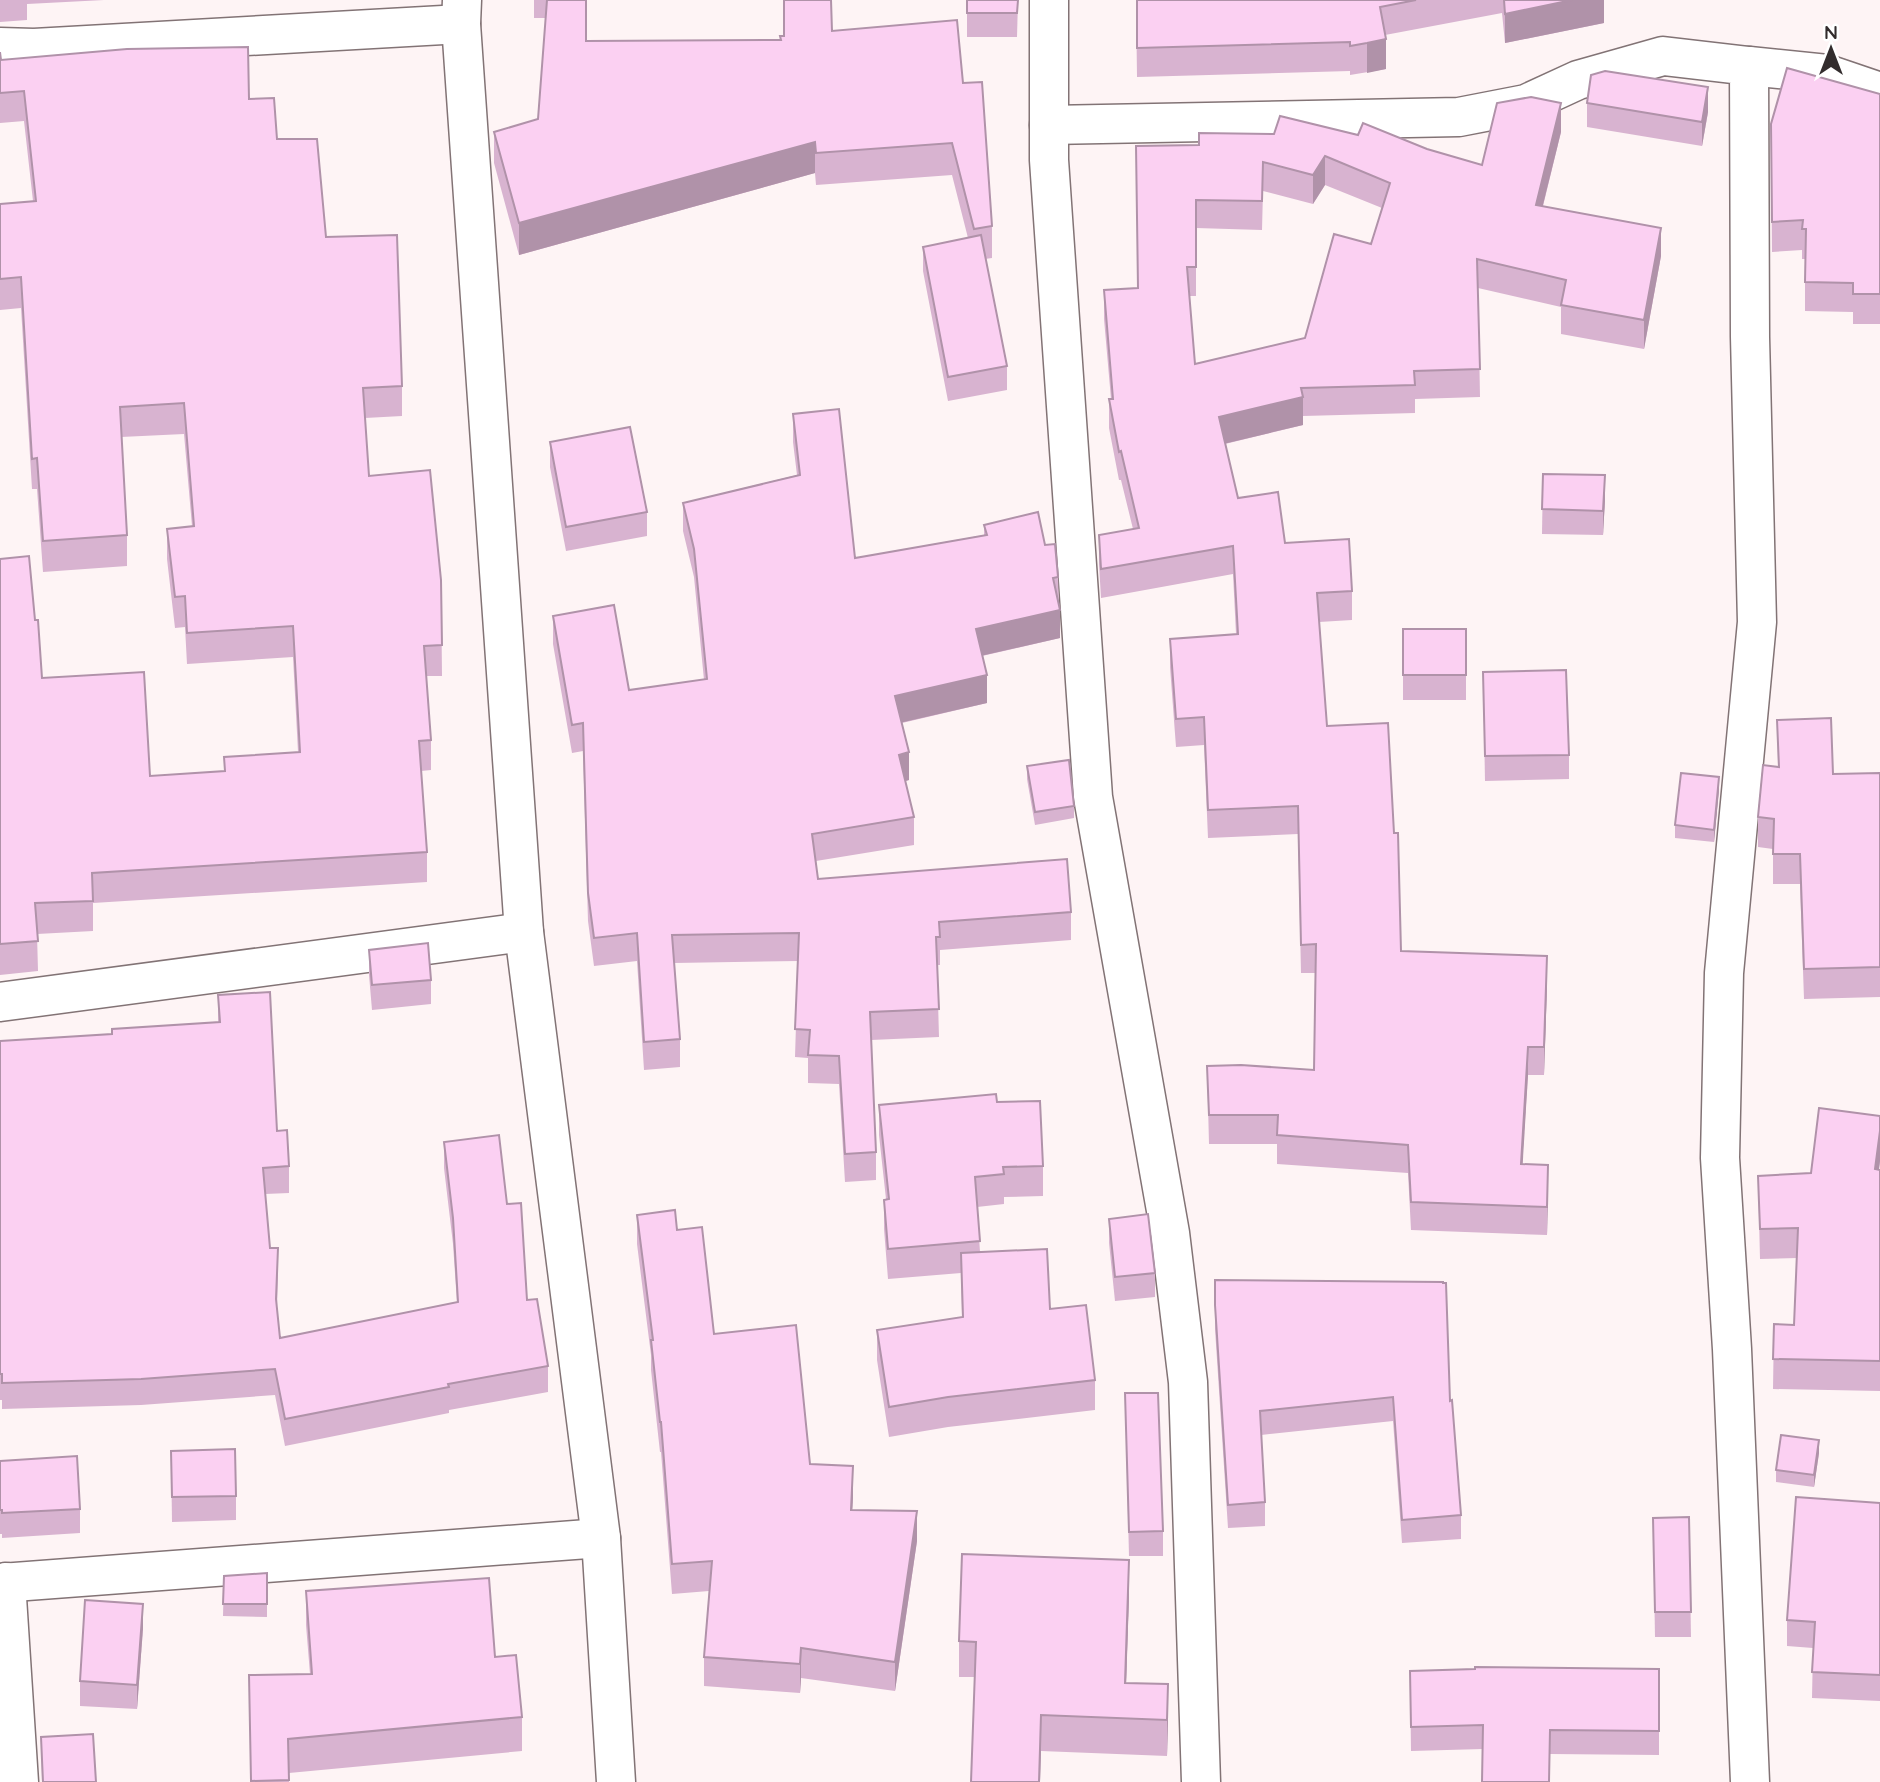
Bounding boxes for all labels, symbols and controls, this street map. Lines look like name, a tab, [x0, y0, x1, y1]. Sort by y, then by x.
north arrow	[1796, 14, 1866, 84]
text: N	[1824, 20, 1838, 44]

